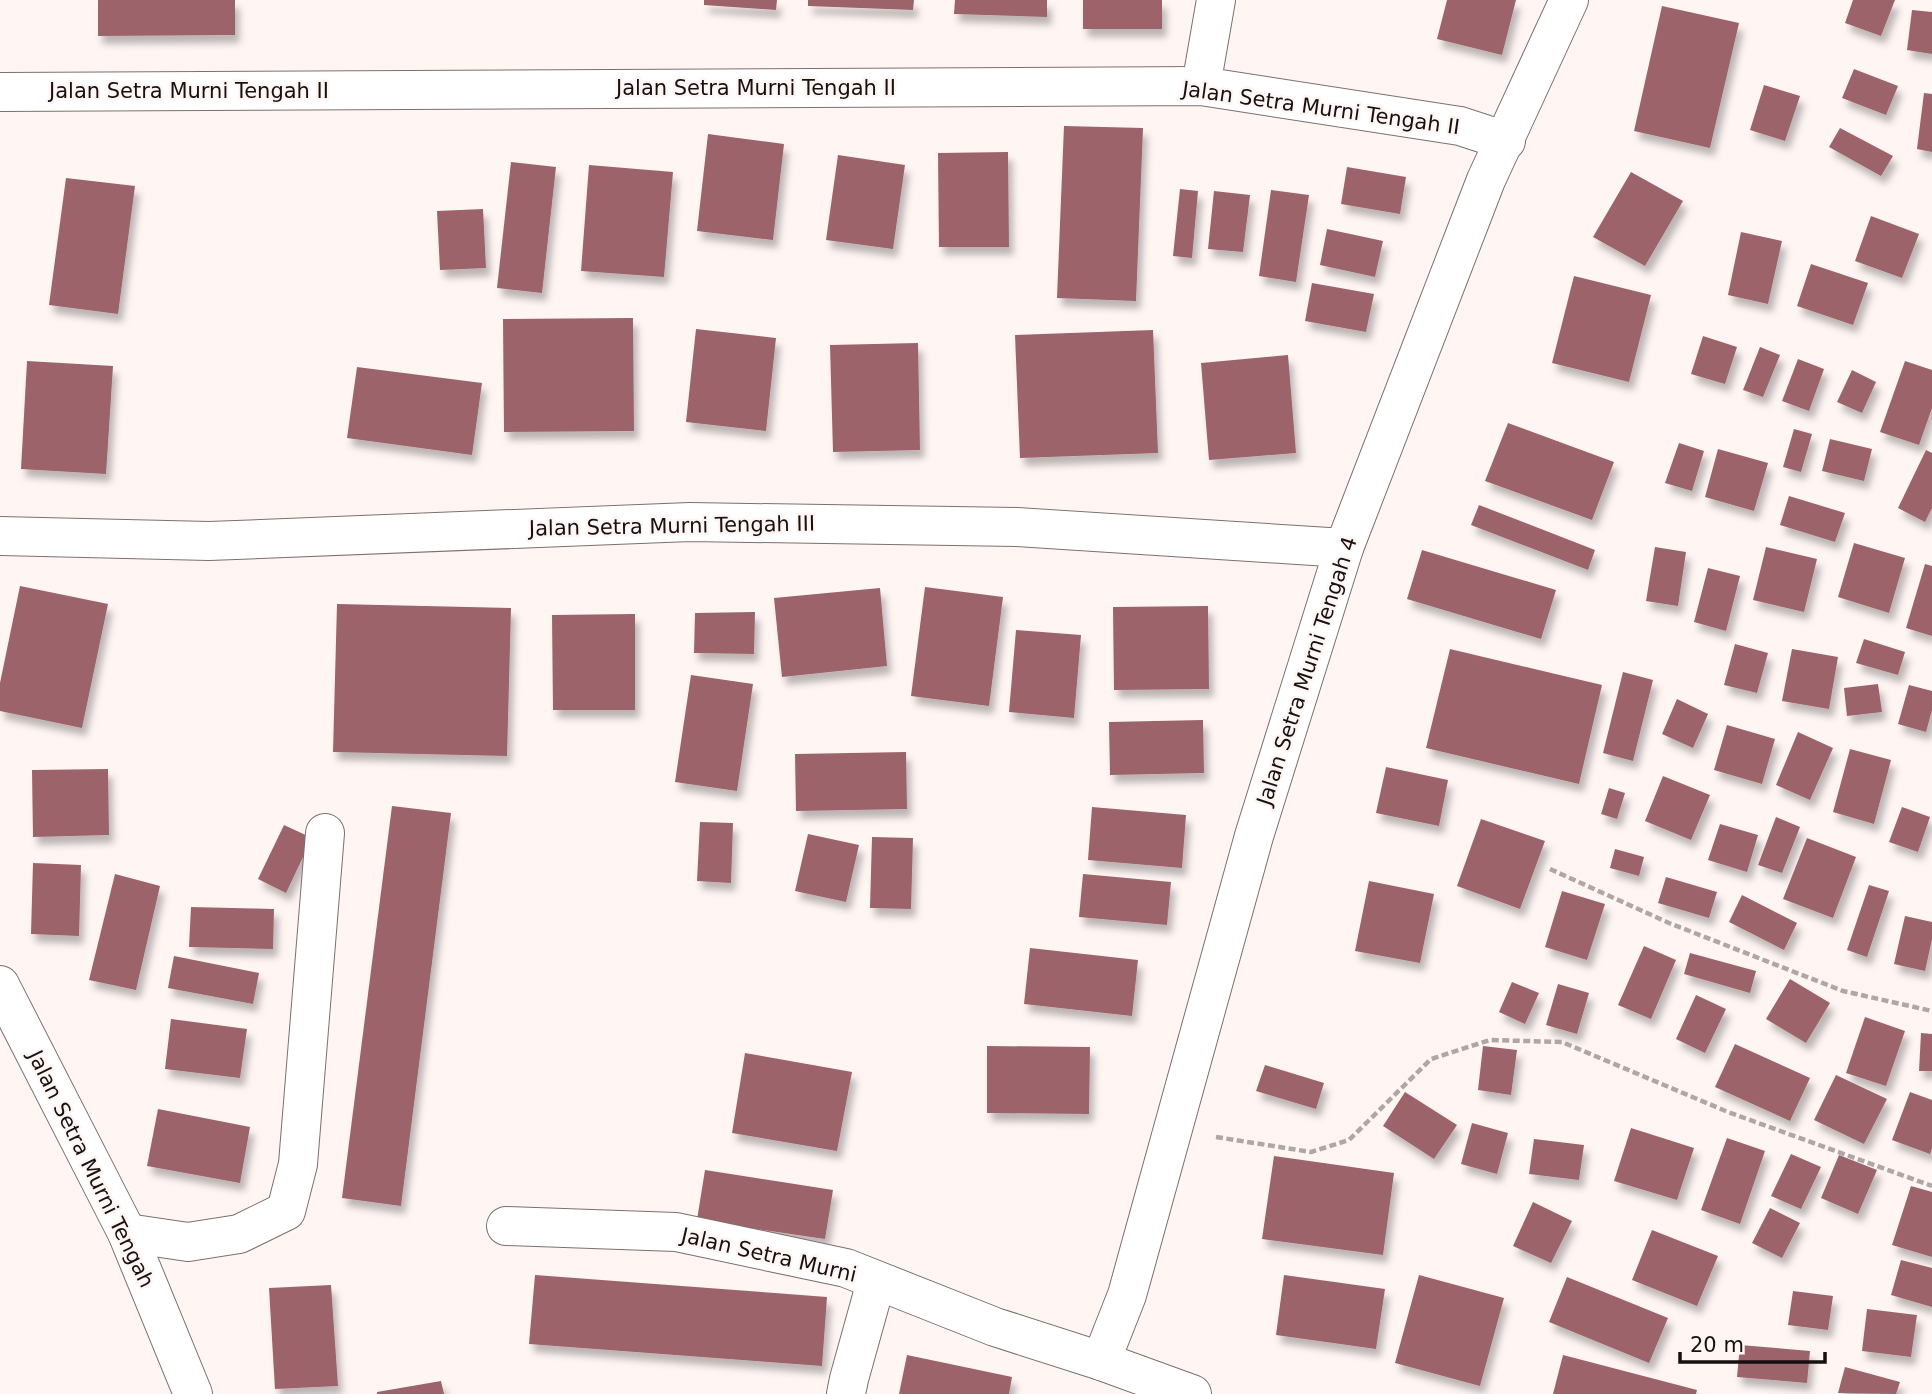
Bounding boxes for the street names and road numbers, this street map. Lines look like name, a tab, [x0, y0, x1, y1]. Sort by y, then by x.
street label: Jalan Setra Murni Tengah II	[614, 76, 896, 100]
street label: Jalan Setra Murni Tengah II	[1179, 76, 1461, 139]
street label: Jalan Setra Murni Tengah II	[47, 79, 329, 103]
street label: Jalan Setra Murni Tengah III	[527, 512, 815, 541]
street label: Jalan Setra Murni Tengah 4	[1252, 534, 1362, 810]
street label: Jalan Setra Murni Tengah	[22, 1045, 159, 1292]
street label: Jalan Setra Murni	[677, 1223, 859, 1287]

